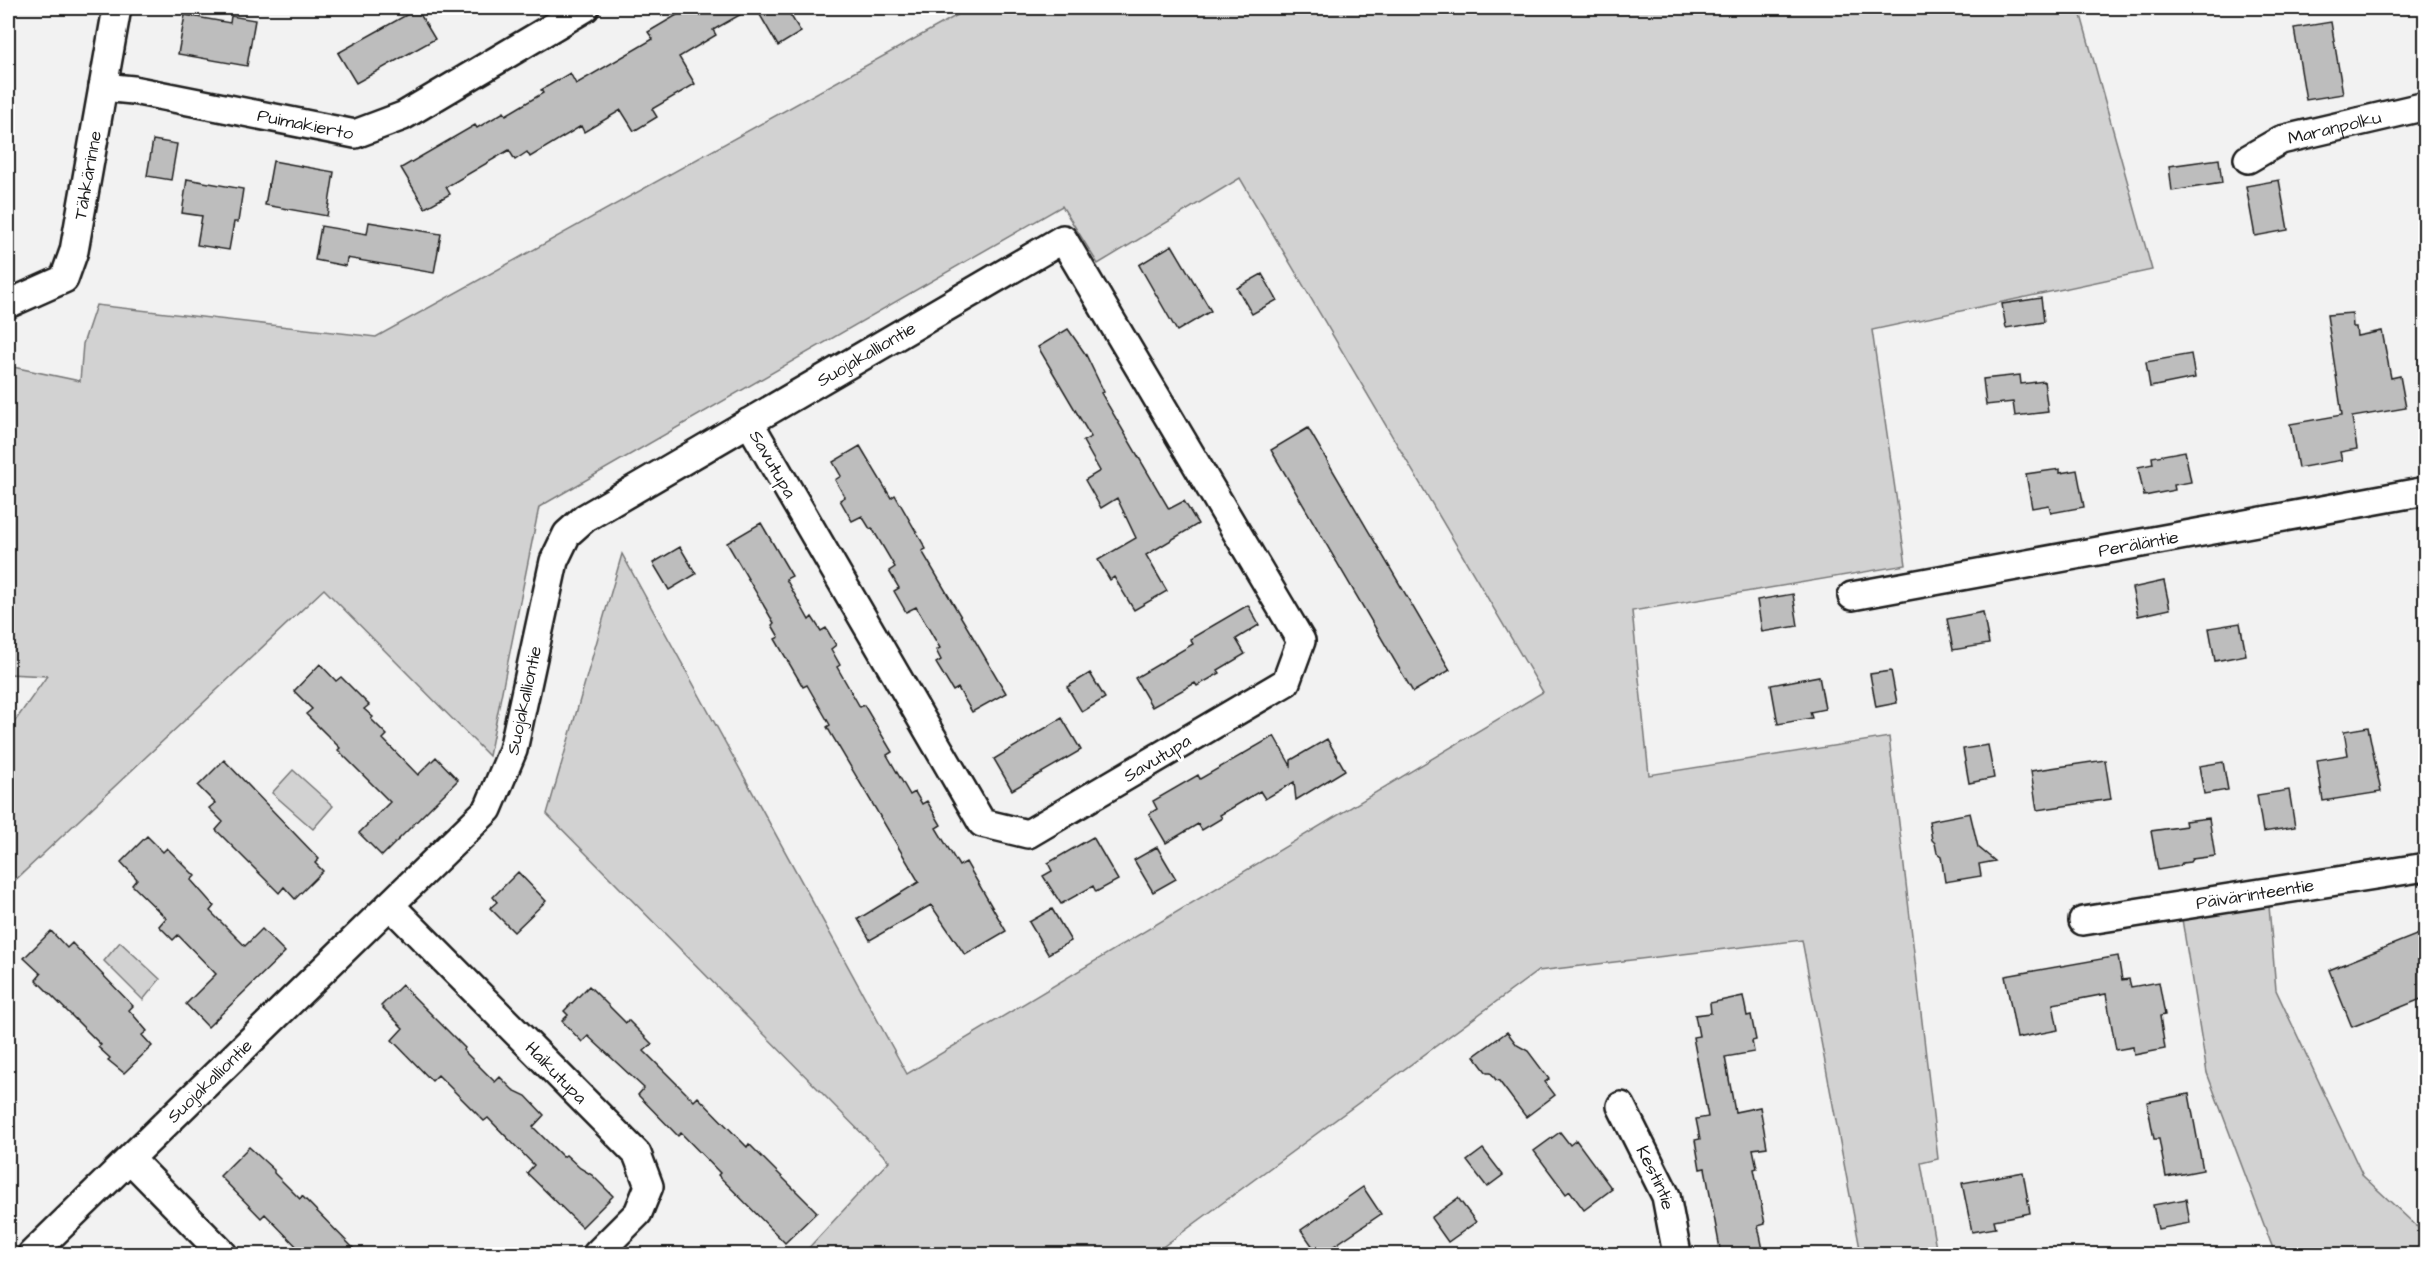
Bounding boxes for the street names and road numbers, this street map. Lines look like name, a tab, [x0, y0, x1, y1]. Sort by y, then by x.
street label: Puimakierto	[255, 103, 356, 146]
street label: Maranpolku	[2285, 105, 2384, 151]
street label: Tähkärinne	[68, 129, 108, 222]
street label: Suojakalliontie	[812, 316, 921, 393]
street label: Savutupa	[743, 426, 802, 503]
street label: Peräläntie	[2096, 524, 2181, 564]
street label: Suojakalliontie	[500, 643, 548, 757]
street label: Savutupa	[1119, 728, 1196, 788]
street label: Päivärinteentie	[2194, 873, 2316, 916]
street label: Suojakalliontie	[161, 1033, 258, 1129]
street label: Haikutupa	[519, 1036, 592, 1110]
street label: Kestintie	[1630, 1142, 1680, 1212]

